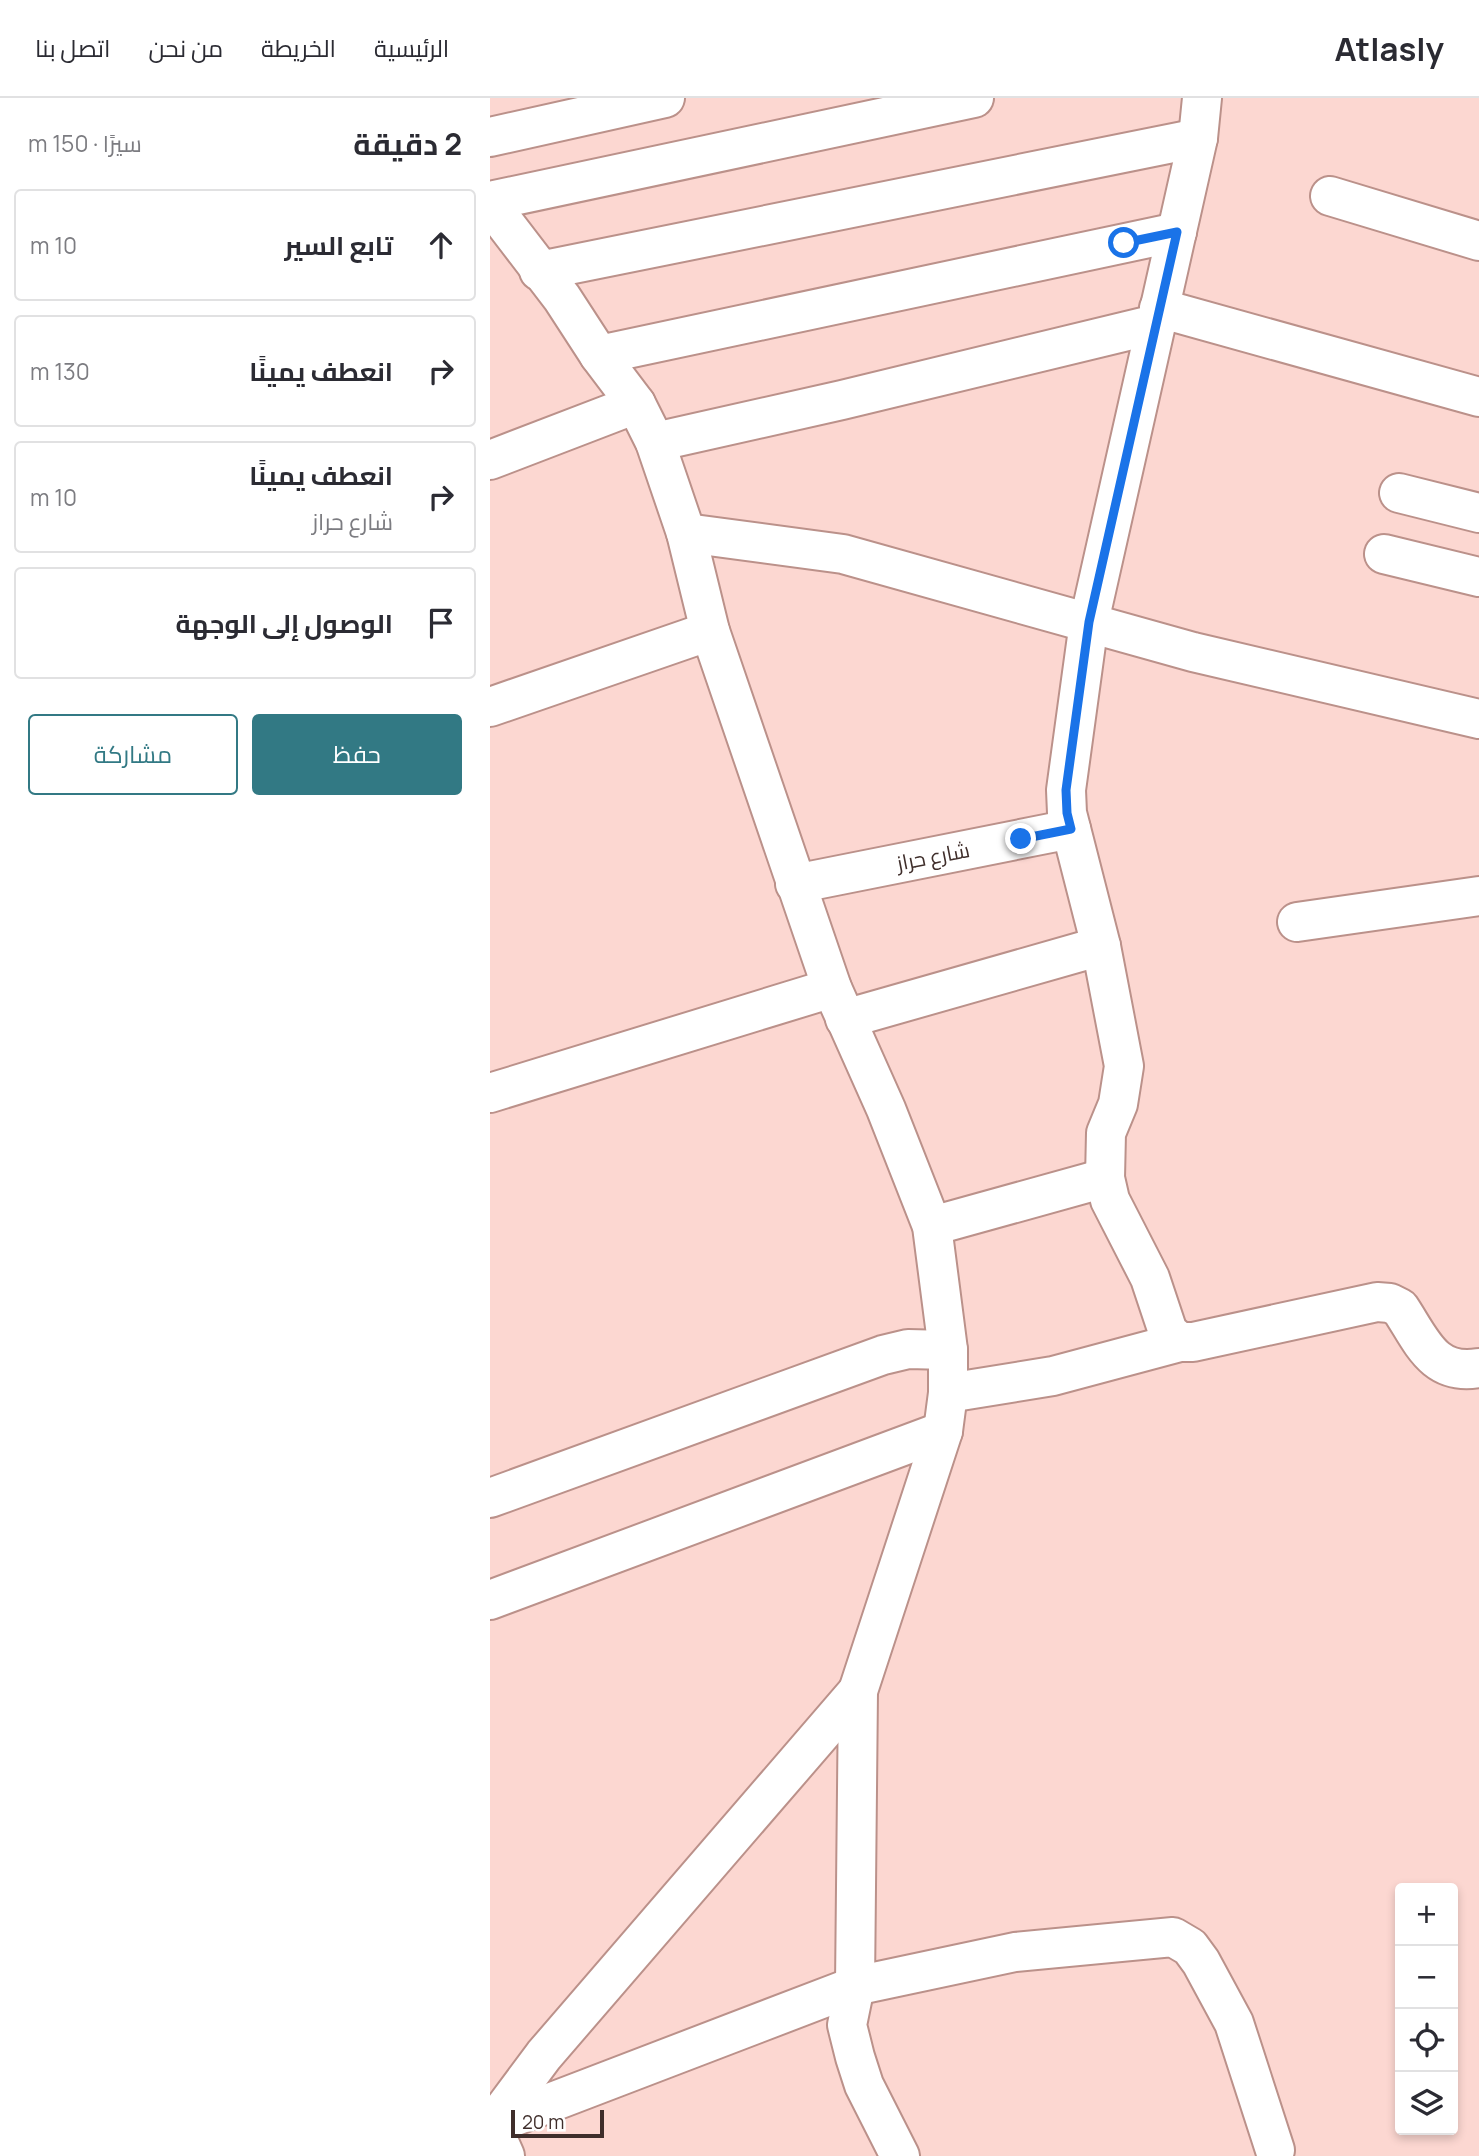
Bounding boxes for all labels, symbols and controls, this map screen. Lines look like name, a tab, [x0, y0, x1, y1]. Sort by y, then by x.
text: Atlasly	[1334, 26, 1444, 71]
text: اتصل بنا	[35, 31, 110, 64]
text: من نحن	[148, 31, 223, 64]
text: الخريطة	[261, 31, 336, 64]
text: الرئيسية	[374, 31, 449, 64]
text: 2 دقيقة	[353, 123, 462, 164]
text: سيرًا · 150 m	[28, 127, 142, 159]
icon: ahead	[422, 226, 460, 264]
text: تابع السير	[284, 227, 393, 263]
route start	[1108, 227, 1139, 258]
text: 10 m	[30, 229, 77, 261]
icon: right	[422, 352, 460, 390]
text: انعطف يمينًا	[249, 353, 393, 389]
text: 130 m	[30, 355, 90, 387]
text: انعطف يمينًا	[249, 457, 393, 493]
icon: right	[422, 478, 460, 516]
text: 10 m	[30, 481, 77, 513]
text: شارع حراز	[312, 505, 393, 537]
icon: arrive	[422, 604, 460, 642]
text: الوصول إلى الوجهة	[175, 605, 393, 641]
button: مشاركة	[28, 714, 238, 795]
button: حفظ	[252, 714, 462, 795]
route end	[1005, 823, 1036, 854]
street label: شارع حراز	[893, 835, 972, 878]
map controls	[1395, 1883, 1458, 2135]
button: +	[1395, 1883, 1458, 1946]
button: −	[1395, 1946, 1458, 2009]
button: locate	[1395, 2009, 1458, 2072]
button: layers	[1395, 2072, 1458, 2135]
scale bar	[511, 2107, 604, 2139]
text: 20 m	[522, 2109, 564, 2135]

